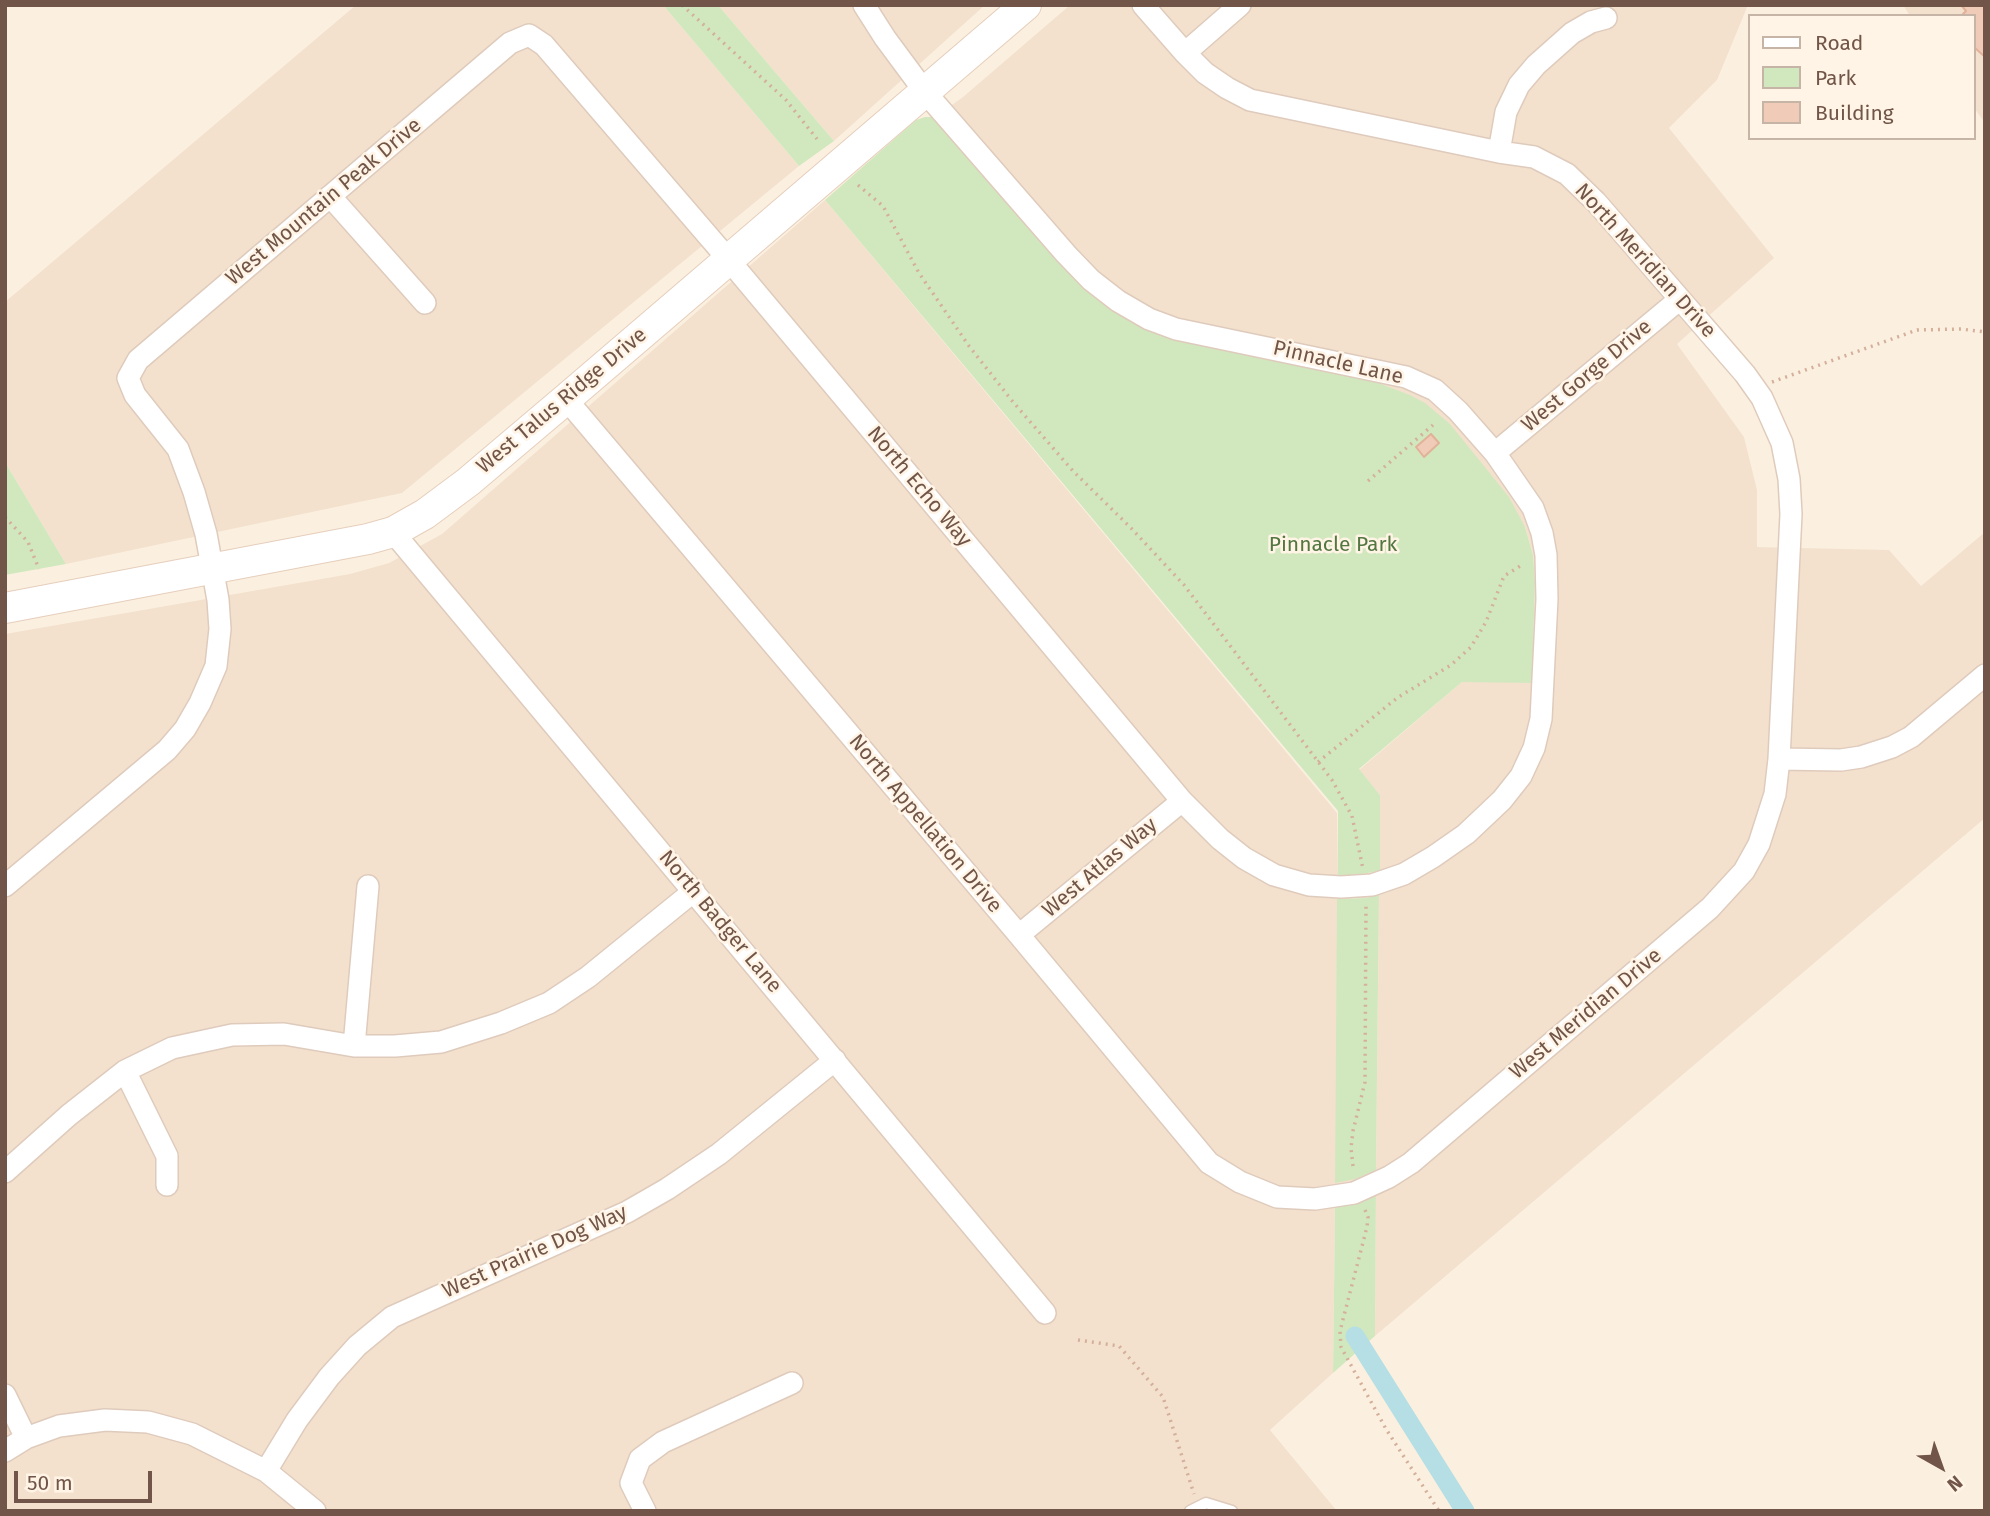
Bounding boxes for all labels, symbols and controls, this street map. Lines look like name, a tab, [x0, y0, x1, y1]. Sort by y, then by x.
legend	[1748, 14, 1976, 140]
text: Road	[1815, 30, 1863, 56]
text: Park	[1815, 65, 1856, 91]
text: Building	[1815, 100, 1894, 126]
street label: West Mountain Peak Drive	[221, 113, 427, 291]
street label: North Meridian Drive	[1569, 179, 1721, 343]
street label: West Gorge Drive	[1517, 314, 1657, 438]
street label: West Talus Ridge Drive	[472, 322, 652, 480]
street label: Pinnacle Lane	[1271, 336, 1405, 390]
street label: North Echo Way	[861, 422, 977, 552]
park label: Pinnacle Park	[1269, 532, 1397, 558]
street label: North Appellation Drive	[843, 730, 1007, 918]
street label: West Atlas Way	[1038, 813, 1162, 923]
street label: North Badger Lane	[653, 846, 787, 998]
street label: West Meridian Drive	[1505, 943, 1667, 1085]
street label: West Prairie Dog Way	[439, 1200, 631, 1304]
north arrow	[1906, 1432, 1976, 1502]
scale bar	[18, 1456, 156, 1500]
text: 50 m	[27, 1470, 73, 1496]
text: N	[1943, 1471, 1967, 1496]

